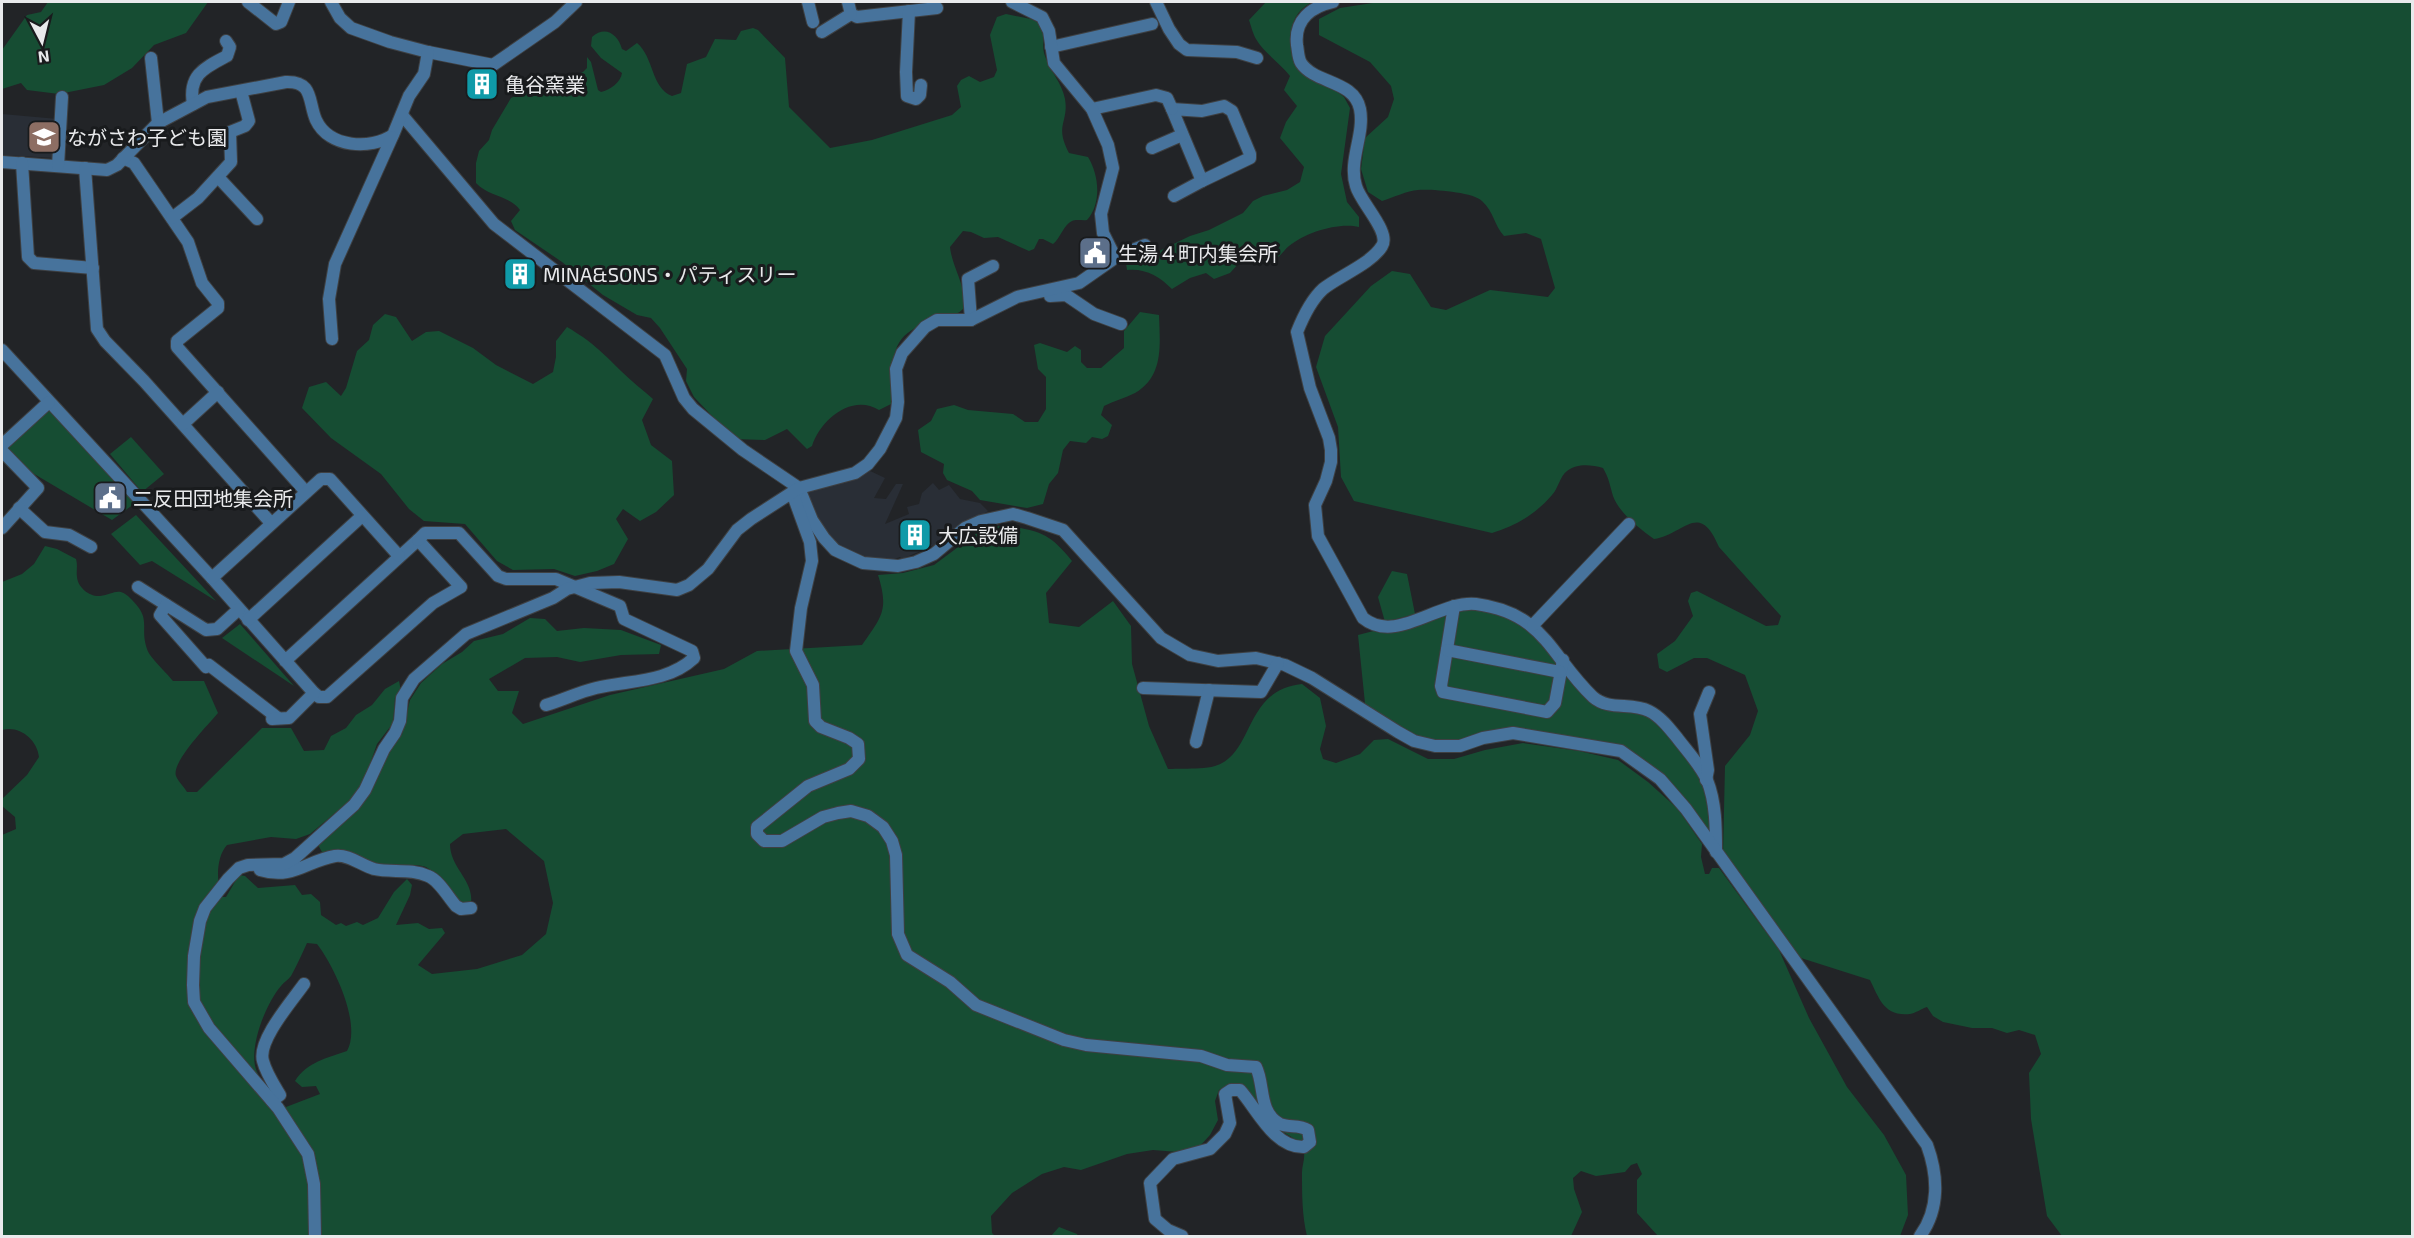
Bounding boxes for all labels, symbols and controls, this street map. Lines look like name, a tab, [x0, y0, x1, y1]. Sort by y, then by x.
north arrow	[12, 12, 72, 72]
text: N	[37, 47, 51, 68]
building icon: 亀谷窯業	[464, 66, 500, 102]
place label: 亀谷窯業	[505, 72, 585, 96]
school or university icon: ながさわ子ども園	[26, 119, 62, 155]
place label: ながさわ子ども園	[67, 125, 227, 149]
public building icon: 生湯４町内集会所	[1077, 235, 1113, 271]
place label: 生湯４町内集会所	[1118, 241, 1278, 265]
building icon: MINA&SONS・パティスリー	[502, 256, 538, 292]
place label: MINA&SONS・パティスリー	[543, 262, 796, 286]
public building icon: 二反田団地集会所	[92, 480, 128, 516]
place label: 二反田団地集会所	[133, 486, 293, 510]
building icon: 大広設備	[897, 517, 933, 553]
place label: 大広設備	[938, 523, 1018, 547]

